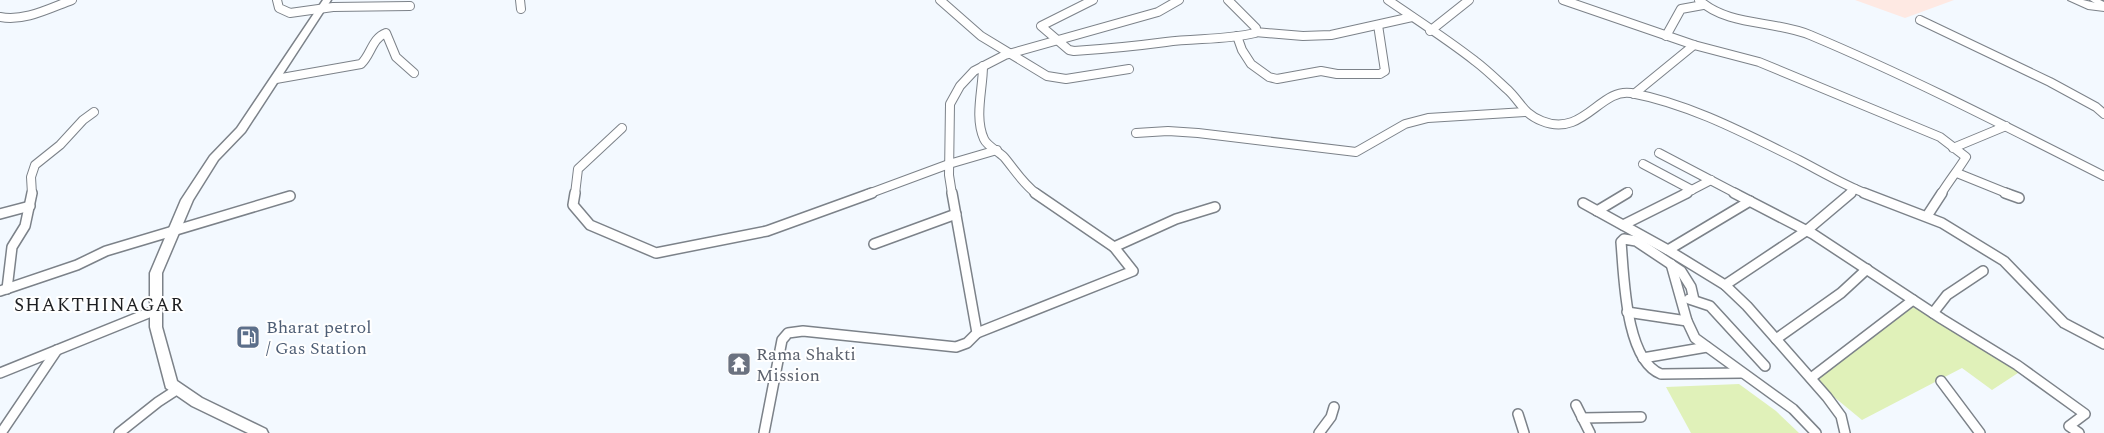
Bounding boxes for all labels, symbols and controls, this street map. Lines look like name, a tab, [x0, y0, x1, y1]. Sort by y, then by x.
district label: SHAKTHINAGAR	[14, 291, 184, 320]
place label: Bharat petrol / Gas Station	[266, 314, 372, 362]
fuel station icon: Bharat petrol / Gas Station	[235, 324, 261, 350]
place label: Rama Shakti Mission	[756, 341, 856, 389]
temple icon: Rama Shakti Mission	[726, 351, 752, 377]

